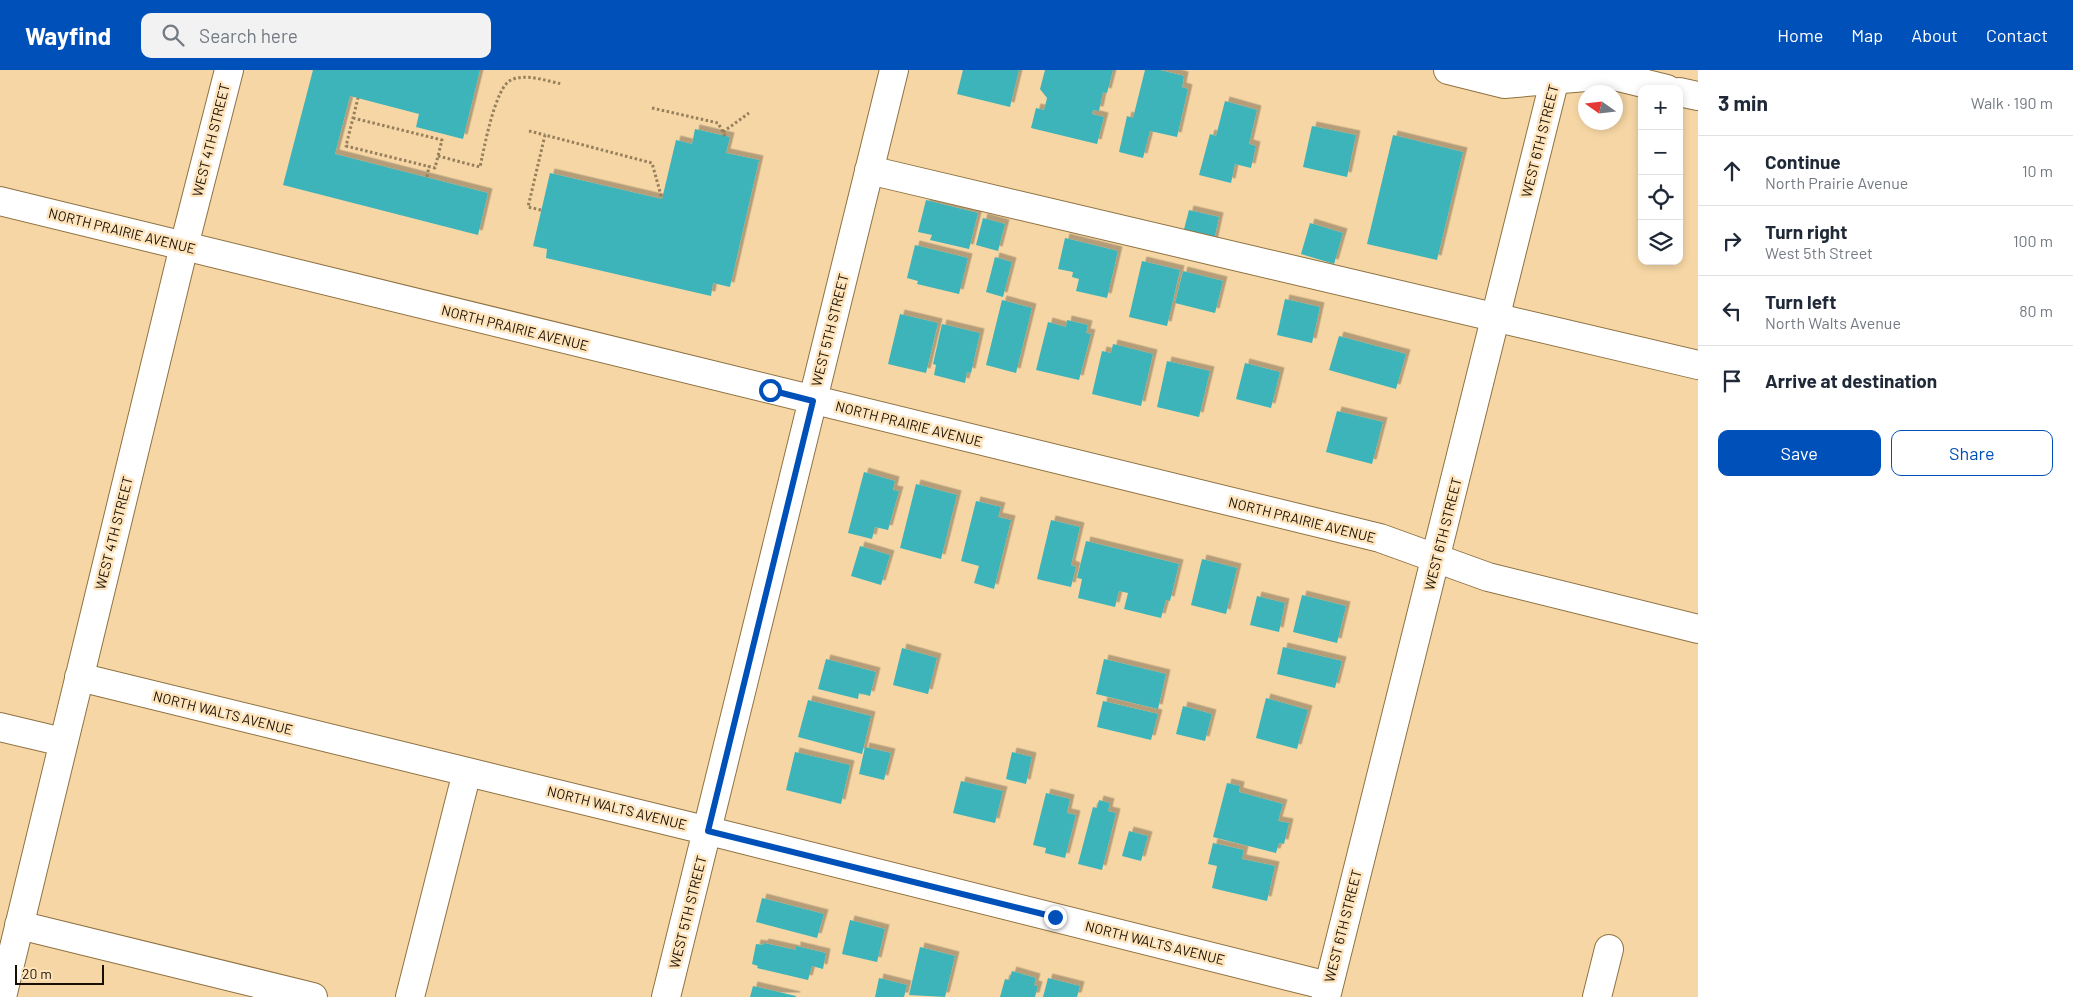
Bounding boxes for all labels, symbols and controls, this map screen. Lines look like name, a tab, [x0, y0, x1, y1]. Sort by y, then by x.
search box	[141, 13, 491, 58]
text: Wayfind	[25, 21, 111, 50]
icon: search	[159, 21, 187, 49]
text: Search here	[199, 24, 298, 47]
text: Home	[1777, 24, 1823, 46]
text: Map	[1851, 24, 1883, 46]
text: About	[1911, 24, 1958, 46]
text: Contact	[1986, 24, 2048, 46]
street label: WEST 4TH STREET	[188, 81, 233, 198]
street label: WEST 6TH STREET	[1517, 83, 1562, 199]
north arrow	[1578, 85, 1623, 130]
map controls	[1638, 85, 1683, 265]
button: +	[1638, 85, 1683, 130]
text: 3 min	[1718, 90, 1768, 115]
text: Walk · 190 m	[1971, 93, 2053, 112]
button: −	[1638, 130, 1683, 175]
text: Continue	[1765, 150, 1841, 173]
icon: ahead	[1718, 157, 1746, 185]
text: 10 m	[2022, 161, 2053, 180]
text: North Prairie Avenue	[1765, 173, 1908, 192]
button: locate	[1638, 175, 1683, 220]
street label: NORTH PRAIRIE AVENUE	[47, 204, 197, 257]
button: layers	[1638, 220, 1683, 265]
text: Turn right	[1765, 220, 1847, 243]
icon: right	[1718, 227, 1746, 255]
text: 100 m	[2013, 231, 2053, 250]
text: West 5th Street	[1765, 243, 1873, 262]
street label: WEST 5TH STREET	[807, 272, 852, 388]
text: Turn left	[1765, 290, 1836, 313]
icon: left	[1718, 297, 1746, 325]
street label: NORTH PRAIRIE AVENUE	[440, 301, 590, 354]
text: 80 m	[2019, 301, 2053, 320]
text: North Walts Avenue	[1765, 313, 1901, 332]
icon: arrive	[1718, 367, 1746, 395]
text: Arrive at destination	[1765, 369, 1937, 392]
route start	[759, 379, 782, 402]
street label: NORTH PRAIRIE AVENUE	[834, 397, 984, 450]
button: Save	[1718, 430, 1881, 476]
button: Share	[1891, 430, 2053, 476]
street label: WEST 4TH STREET	[91, 474, 136, 591]
street label: WEST 6TH STREET	[1420, 476, 1465, 592]
street label: NORTH PRAIRIE AVENUE	[1227, 493, 1377, 546]
street label: NORTH WALTS AVENUE	[152, 687, 295, 738]
street label: NORTH WALTS AVENUE	[546, 782, 689, 833]
street label: WEST 5TH STREET	[665, 854, 710, 970]
street label: WEST 6TH STREET	[1320, 868, 1365, 984]
route end	[1044, 906, 1067, 929]
street label: NORTH WALTS AVENUE	[1084, 917, 1227, 968]
scale bar	[15, 962, 104, 985]
text: 20 m	[22, 965, 52, 982]

